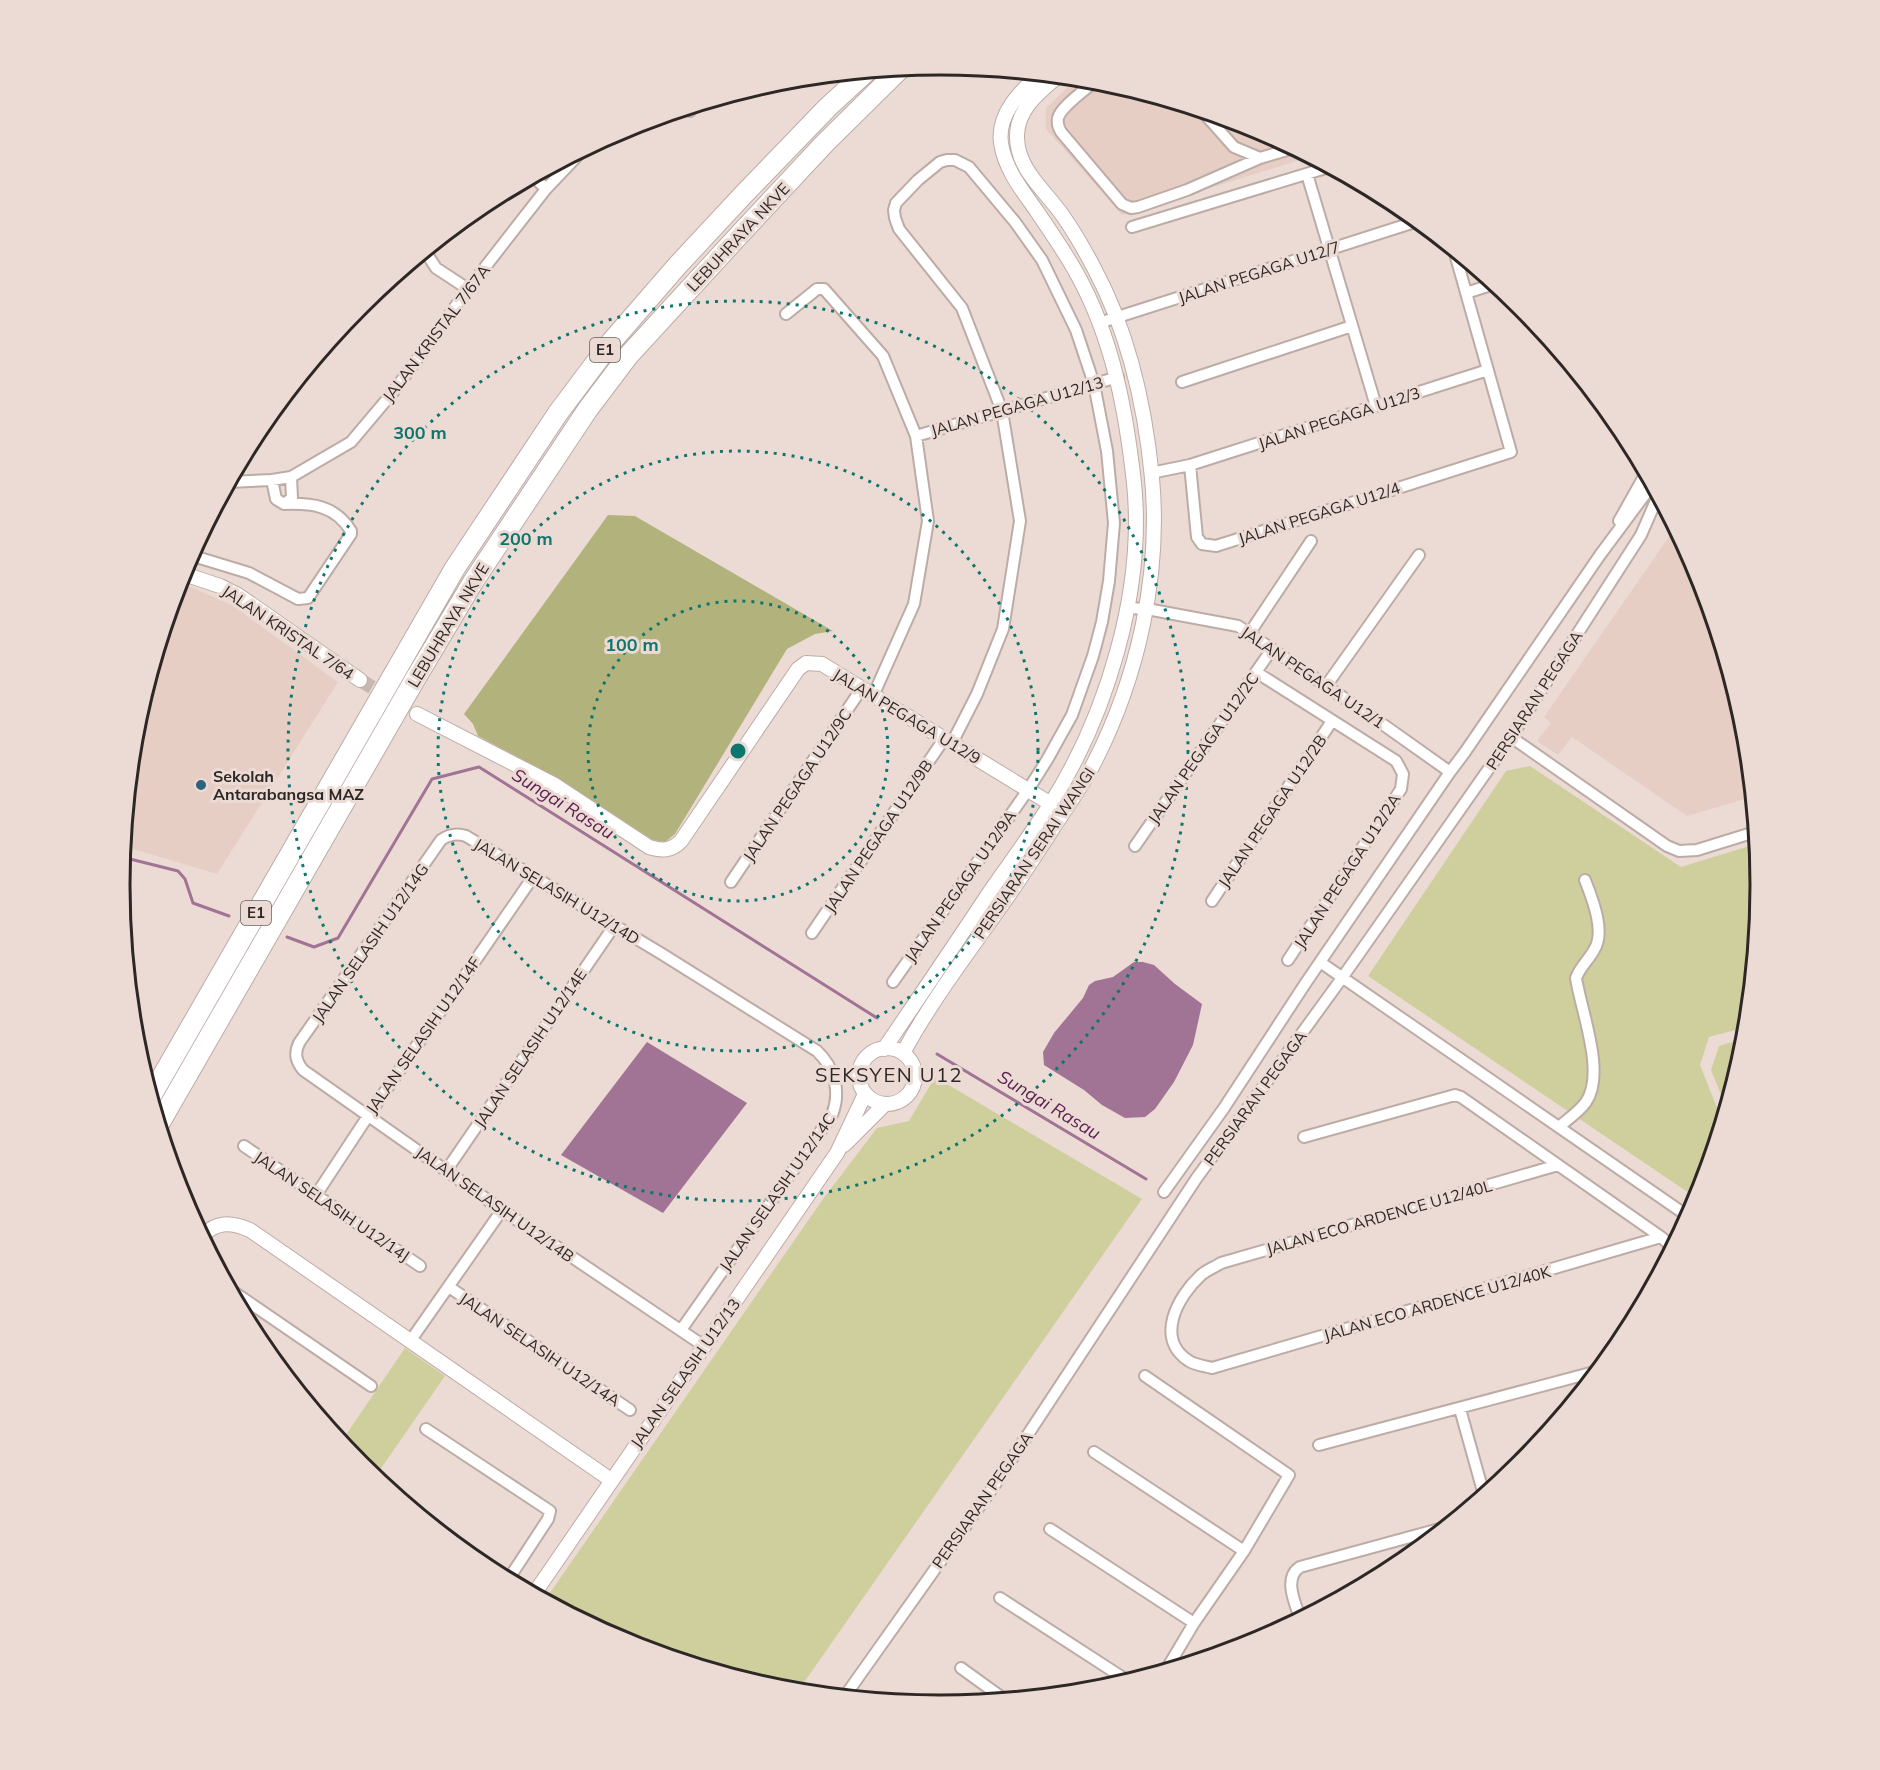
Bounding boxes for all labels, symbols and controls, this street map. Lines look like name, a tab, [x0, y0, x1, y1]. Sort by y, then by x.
street label: LEBUHRAYA NKVE	[682, 178, 794, 296]
street label: JALAN PEGAGA U12/7	[1176, 236, 1342, 308]
street label: JALAN KRISTAL 7/67A	[378, 260, 494, 406]
road number: E1	[590, 338, 620, 362]
street label: JALAN PEGAGA U12/13	[928, 372, 1106, 440]
street label: JALAN PEGAGA U12/3	[1256, 382, 1422, 454]
text: 300 m	[393, 421, 447, 444]
street label: JALAN PEGAGA U12/4	[1236, 477, 1403, 549]
text: 200 m	[499, 527, 553, 550]
street label: LEBUHRAYA NKVE	[403, 559, 493, 691]
street label: JALAN KRISTAL 7/64	[218, 580, 358, 684]
street label: JALAN PEGAGA U12/1	[1237, 621, 1389, 733]
street label: PERSIARAN PEGAGA	[1481, 626, 1587, 773]
text: 100 m	[605, 633, 659, 656]
street label: JALAN PEGAGA U12/9	[829, 664, 985, 768]
street label: JALAN PEGAGA U12/2C	[1143, 669, 1263, 827]
street label: JALAN PEGAGA U12/9C	[738, 705, 856, 865]
street label: JALAN PEGAGA U12/2B	[1213, 731, 1331, 891]
centre of rings	[728, 741, 748, 761]
street label: JALAN PEGAGA U12/9B	[819, 756, 937, 916]
water label: Sungai Rasau	[508, 763, 619, 844]
street label: PERSIARAN SERAI WANGI	[969, 764, 1099, 942]
place label: Sekolah Antarabangsa MAZ	[213, 766, 364, 804]
marker: Sekolah Antarabangsa MAZ	[194, 778, 208, 792]
street label: JALAN PEGAGA U12/2A	[1289, 790, 1405, 952]
street label: JALAN PEGAGA U12/9A	[900, 806, 1020, 966]
street label: JALAN SELASIH U12/14D	[470, 834, 644, 948]
street label: JALAN SELASIH U12/14G	[307, 860, 433, 1026]
road number: E1	[241, 901, 271, 925]
street label: JALAN SELASIH U12/14F	[361, 953, 485, 1117]
street label: JALAN SELASIH U12/14E	[469, 965, 591, 1131]
street label: PERSIARAN PEGAGA	[1199, 1026, 1311, 1169]
district label: SEKSYEN U12	[815, 1062, 963, 1087]
water label: Sungai Rasau	[994, 1065, 1105, 1144]
street label: JALAN SELASIH U12/14C	[715, 1109, 839, 1275]
street label: JALAN SELASIH U12/14B	[412, 1142, 578, 1266]
street label: JALAN SELASIH U12/14J	[250, 1146, 414, 1266]
street label: JALAN ECO ARDENCE U12/40L	[1264, 1175, 1494, 1259]
street label: JALAN ECO ARDENCE U12/40K	[1321, 1261, 1554, 1345]
street label: JALAN SELASIH U12/14A	[456, 1288, 624, 1410]
street label: JALAN SELASIH U12/13	[626, 1294, 744, 1452]
street label: PERSIARAN PEGAGA	[927, 1428, 1037, 1572]

